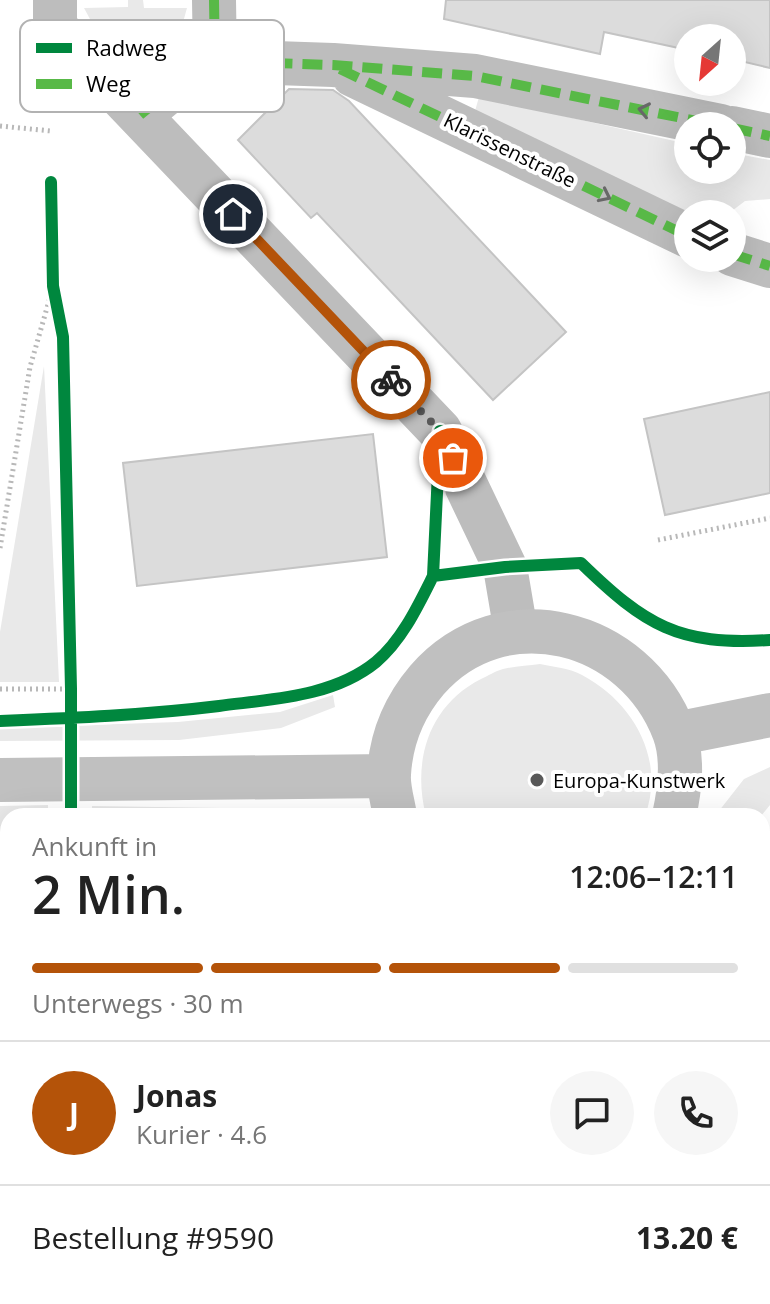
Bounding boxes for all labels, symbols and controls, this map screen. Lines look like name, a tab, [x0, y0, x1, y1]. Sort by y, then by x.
legend	[20, 20, 284, 112]
north arrow	[674, 24, 746, 96]
map controls	[674, 24, 746, 272]
text: Radweg	[86, 32, 167, 62]
text: Weg	[86, 68, 131, 98]
one-way arrow	[638, 102, 652, 119]
street label: Klarissenstraße	[439, 106, 581, 194]
button: locate	[674, 112, 746, 184]
pin	[199, 180, 267, 248]
one-way arrow	[597, 186, 612, 202]
icon: home	[211, 192, 255, 236]
button: layers	[674, 200, 746, 272]
courier	[351, 340, 431, 420]
icon: bike	[369, 358, 413, 402]
pin	[419, 424, 487, 492]
icon: bag	[431, 436, 475, 480]
place label: Europa-Kunstwerk	[553, 767, 726, 794]
marker: Europa-Kunstwerk	[528, 771, 546, 789]
text: Ankunft in	[32, 828, 157, 864]
text: 12:06–12:11	[569, 856, 738, 897]
text: 2 Min.	[32, 858, 185, 929]
text: Unterwegs · 30 m	[32, 985, 244, 1021]
button: chat	[550, 1071, 634, 1155]
button: phone	[654, 1071, 738, 1155]
text: Jonas	[136, 1075, 217, 1116]
text: J	[69, 1093, 79, 1134]
text: Kurier · 4.6	[136, 1116, 267, 1152]
text: Bestellung #9590	[32, 1217, 274, 1258]
text: 13.20 €	[636, 1217, 738, 1258]

